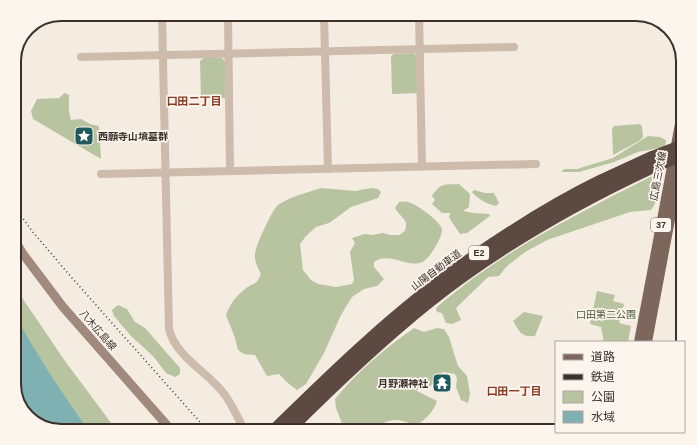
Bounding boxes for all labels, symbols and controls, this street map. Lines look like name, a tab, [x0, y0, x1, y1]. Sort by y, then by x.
district label: 口田二丁目	[167, 95, 222, 107]
place icon: 西願寺山墳墓群	[73, 125, 95, 147]
place label: 西願寺山墳墓群	[98, 131, 168, 142]
street label: 広島三次線	[648, 150, 668, 202]
road number: 37	[651, 218, 671, 232]
road number: E2	[469, 246, 489, 260]
street label: 山陽自動車道	[409, 248, 463, 292]
street label: 八木広島線	[77, 308, 119, 352]
park label: 口田第二公園	[576, 309, 636, 320]
legend	[555, 341, 685, 433]
text: 道路	[591, 350, 615, 364]
text: 鉄道	[591, 370, 615, 384]
temple icon: 月野瀬神社	[431, 372, 453, 394]
place label: 月野瀬神社	[378, 378, 429, 389]
district label: 口田一丁目	[487, 385, 542, 397]
text: 公園	[591, 390, 615, 404]
text: 水域	[591, 410, 615, 424]

